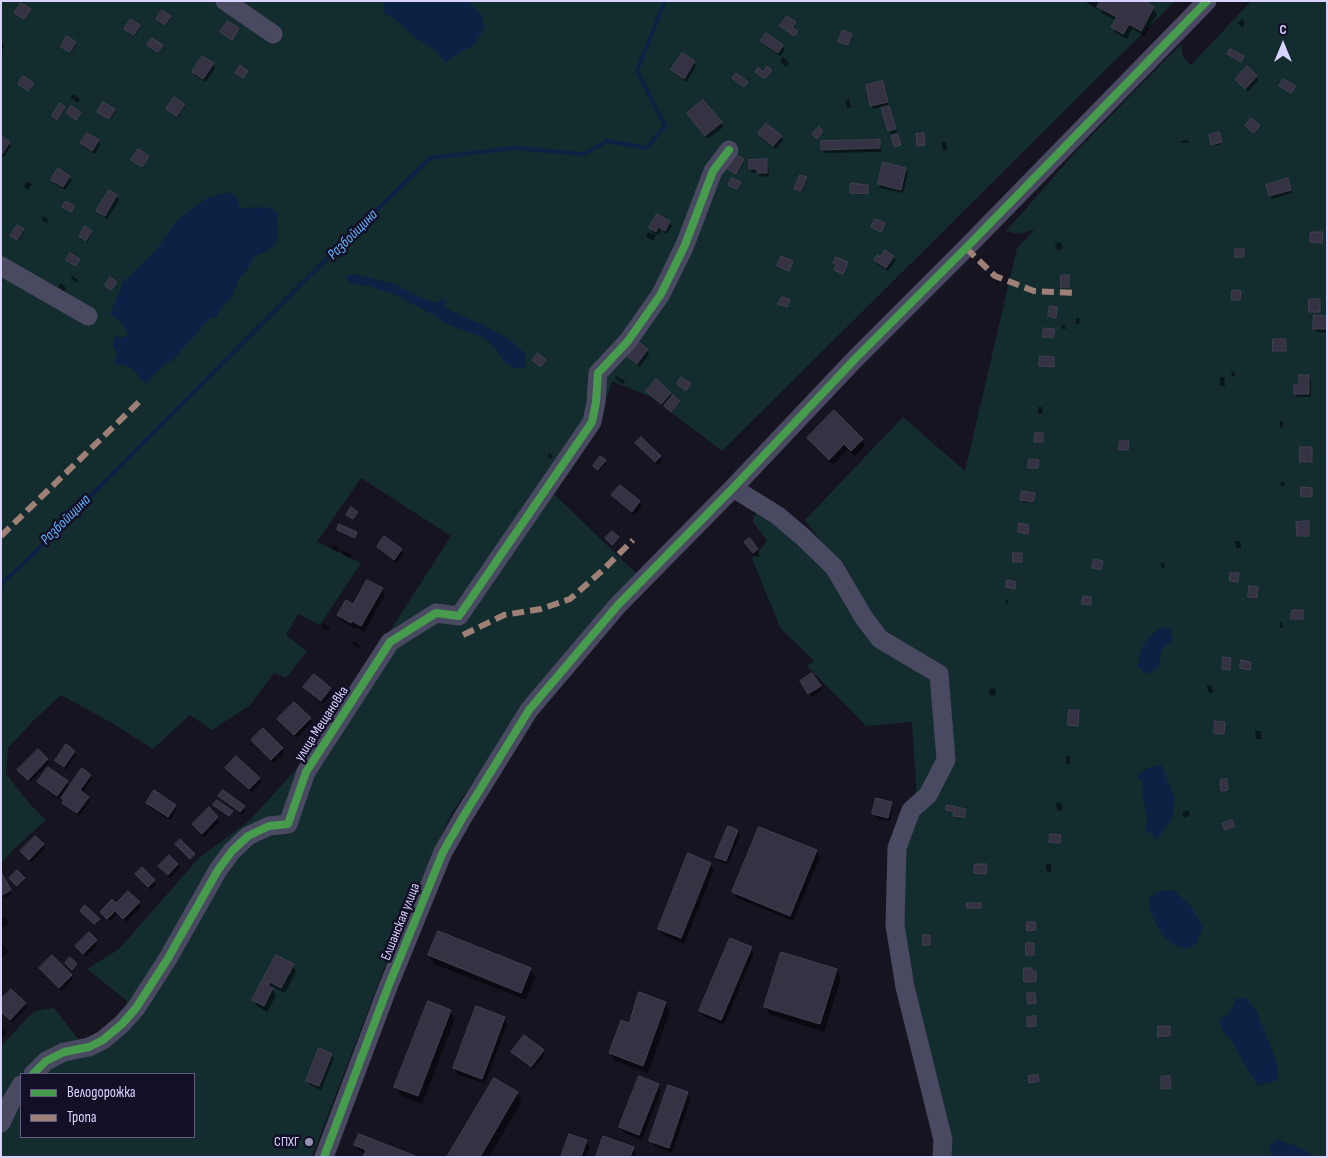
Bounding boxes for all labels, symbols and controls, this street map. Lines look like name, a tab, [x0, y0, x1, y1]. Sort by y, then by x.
north arrow	[1258, 20, 1308, 70]
text: С	[1279, 21, 1287, 38]
water label: Разбойщина	[324, 206, 382, 264]
water label: Разбойщина	[37, 491, 95, 549]
street label: улица Мещановка	[292, 683, 352, 765]
street label: Елшанская улица	[378, 881, 424, 963]
legend	[20, 1073, 195, 1138]
text: Велодорожка	[67, 1083, 136, 1102]
text: Тропа	[67, 1108, 97, 1127]
place label: СПХГ	[274, 1134, 299, 1150]
marker: СПХГ	[303, 1136, 315, 1148]

